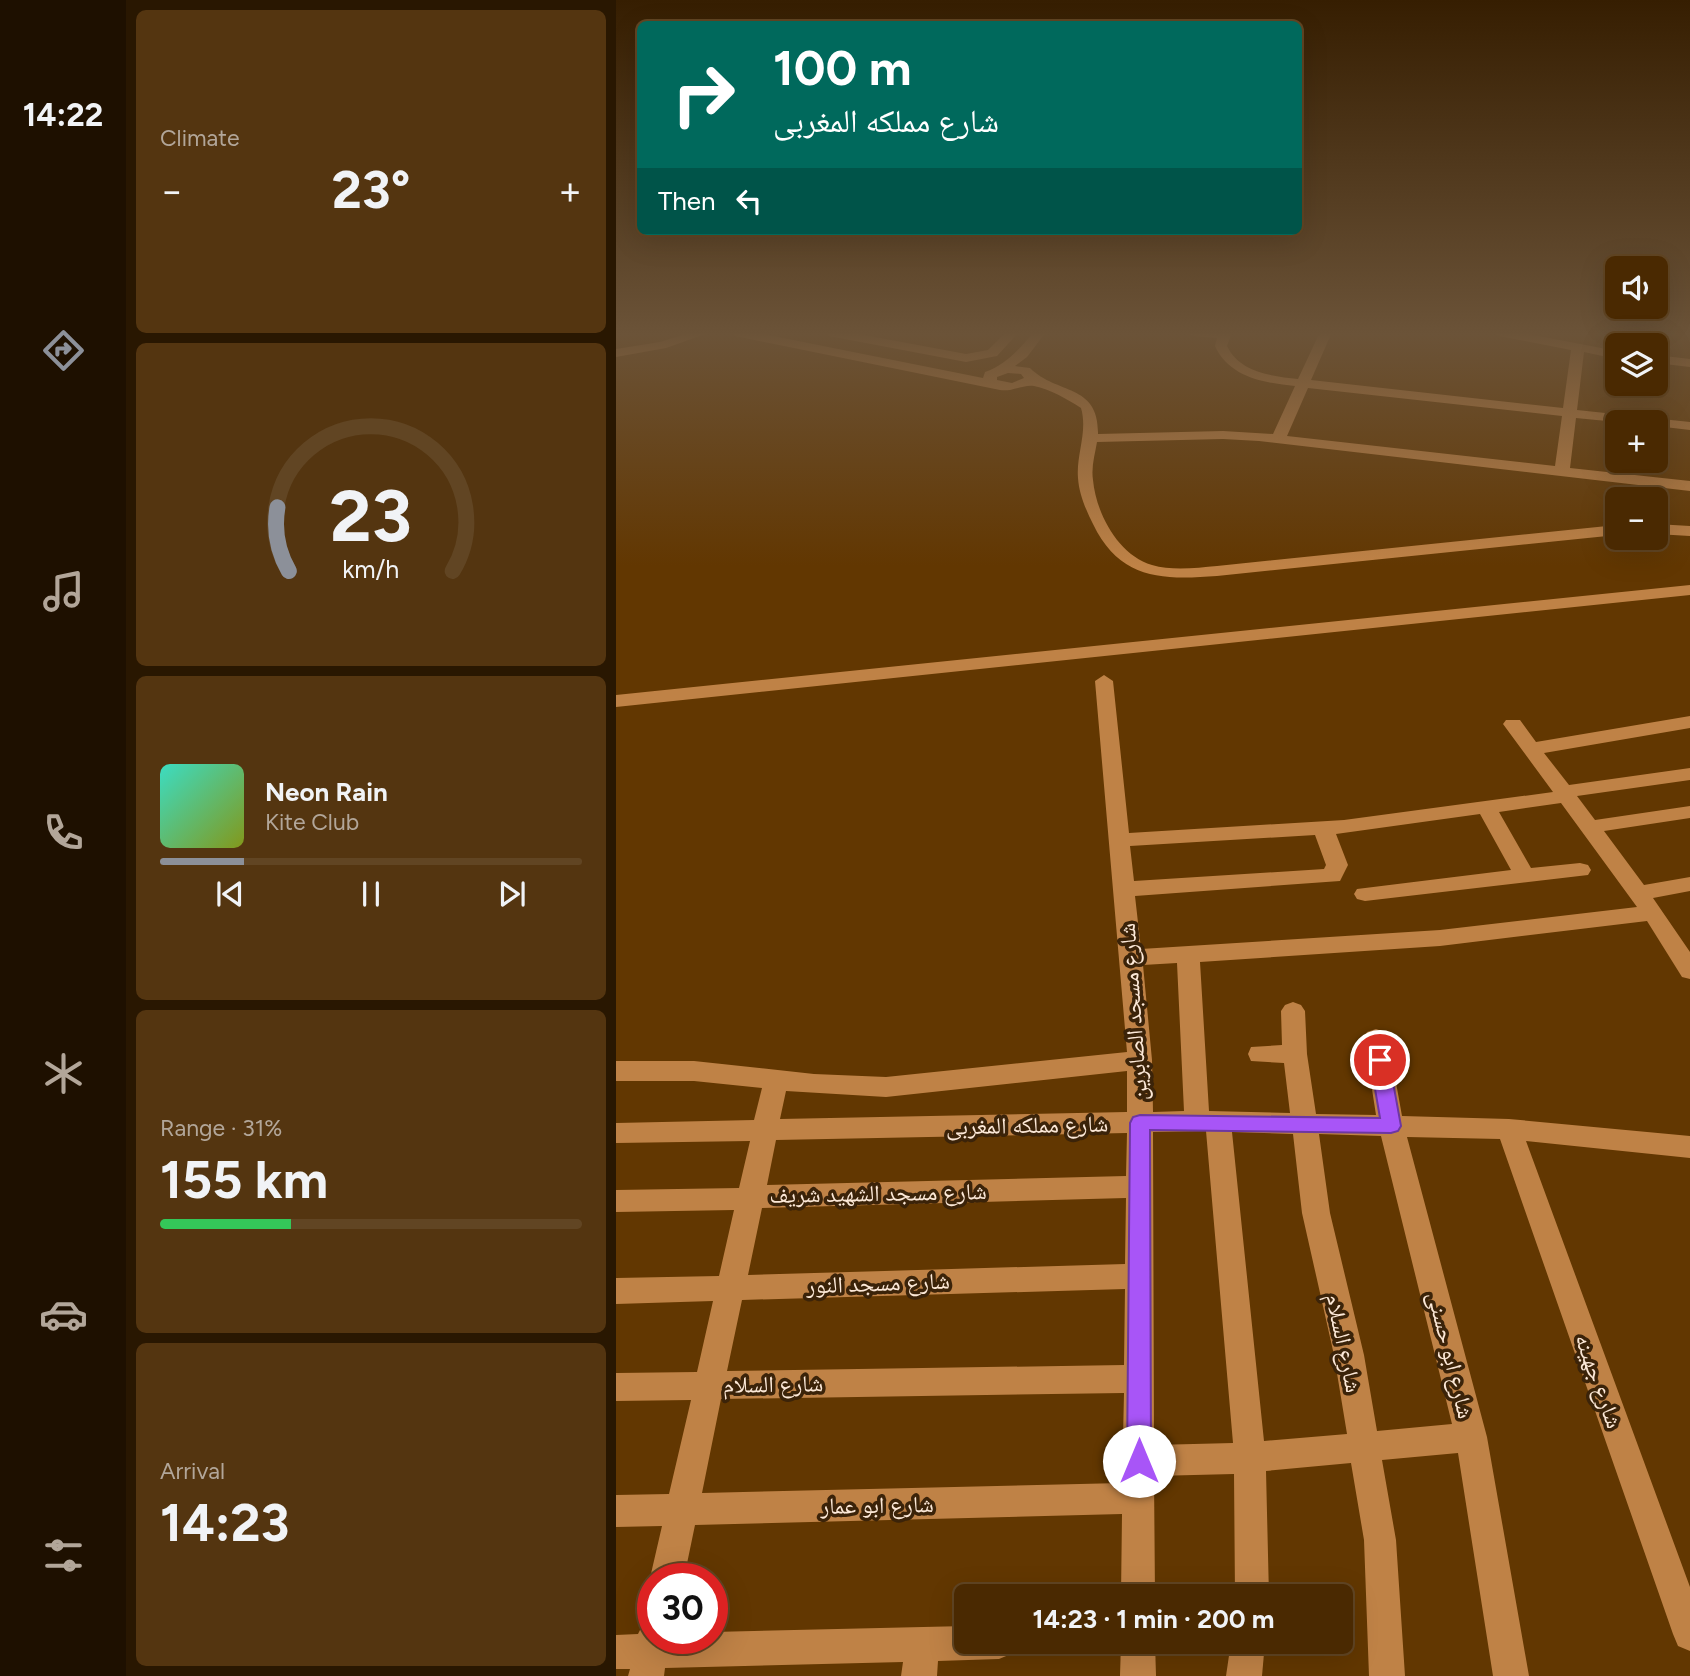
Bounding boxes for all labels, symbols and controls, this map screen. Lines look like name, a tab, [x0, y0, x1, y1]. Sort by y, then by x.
text: 100 m	[773, 38, 912, 97]
icon: right	[658, 49, 749, 140]
text: 14:22	[23, 96, 103, 134]
text: شارع مملكه المغربى	[773, 102, 999, 140]
text: Climate	[160, 124, 239, 152]
text: 23°	[332, 159, 410, 221]
text: −	[160, 168, 184, 214]
text: +	[558, 168, 582, 214]
icon: left	[730, 182, 768, 220]
text: Then	[658, 185, 716, 217]
map controls	[1605, 256, 1668, 550]
button: sound	[1605, 256, 1668, 319]
icon: directions	[39, 326, 88, 375]
button: layers	[1605, 333, 1668, 396]
button: +	[1605, 410, 1668, 473]
text: 23	[330, 472, 412, 559]
button: −	[1605, 487, 1668, 550]
text: km/h	[342, 554, 400, 584]
icon: music	[39, 567, 88, 616]
text: Neon Rain	[265, 776, 388, 808]
icon: phone	[39, 808, 88, 857]
text: Kite Club	[265, 808, 359, 836]
icon: previous	[211, 875, 249, 913]
icon: pause	[352, 875, 390, 913]
icon: next	[493, 875, 531, 913]
street label: شارع مسجد الصابرين	[1113, 922, 1154, 1102]
pin	[1350, 1030, 1410, 1090]
icon: arrive	[1361, 1041, 1399, 1079]
icon: climate	[39, 1049, 88, 1098]
street label: شارع مملكه المغربى	[946, 1110, 1108, 1141]
text: Range · 31%	[160, 1114, 282, 1142]
text: 155 km	[160, 1149, 328, 1211]
street label: شارع مسجد الشهيد شريف	[769, 1177, 987, 1210]
street label: شارع مسجد النور	[805, 1266, 950, 1301]
street label: شارع ابو حسنى	[1421, 1289, 1480, 1422]
icon: car	[39, 1290, 88, 1339]
street label: شارع السلام	[1318, 1291, 1368, 1395]
street label: شارع جهينه	[1568, 1330, 1629, 1432]
street label: شارع السلام	[723, 1369, 823, 1401]
position arrow	[1102, 1424, 1176, 1498]
text: Arrival	[160, 1457, 225, 1485]
street label: شارع ابو عمار	[819, 1490, 934, 1521]
text: 14:23	[160, 1492, 290, 1554]
icon: filters	[39, 1531, 88, 1580]
speed limit sign: 30	[637, 1563, 728, 1654]
text: 14:23 · 1 min · 200 m	[1032, 1603, 1275, 1635]

